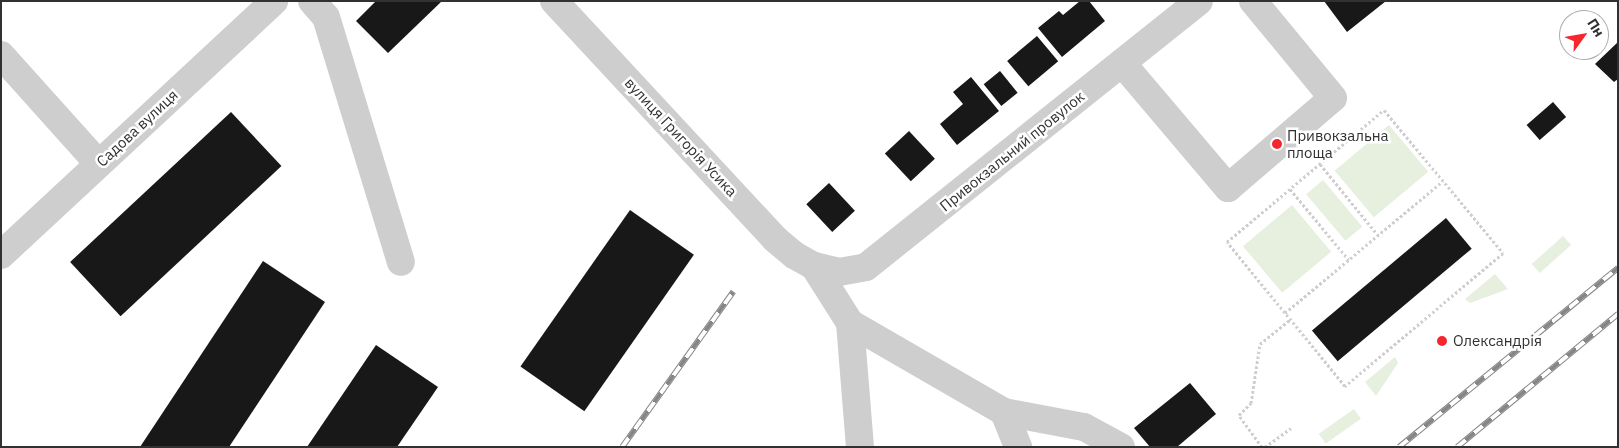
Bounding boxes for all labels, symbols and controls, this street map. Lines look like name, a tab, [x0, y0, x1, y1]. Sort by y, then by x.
north arrow	[1559, 10, 1609, 60]
text: Пн	[1583, 15, 1608, 40]
street label: вулиця Григорія Усика	[621, 74, 741, 200]
street label: Садова вулиця	[93, 86, 181, 170]
street label: Привокзальний провулок	[936, 87, 1088, 215]
place label: Привокзальна площа	[1287, 126, 1389, 161]
marker: Привокзальна площа	[1271, 138, 1283, 150]
place label: Олександрія	[1453, 332, 1542, 350]
marker: Олександрія	[1435, 334, 1449, 348]

